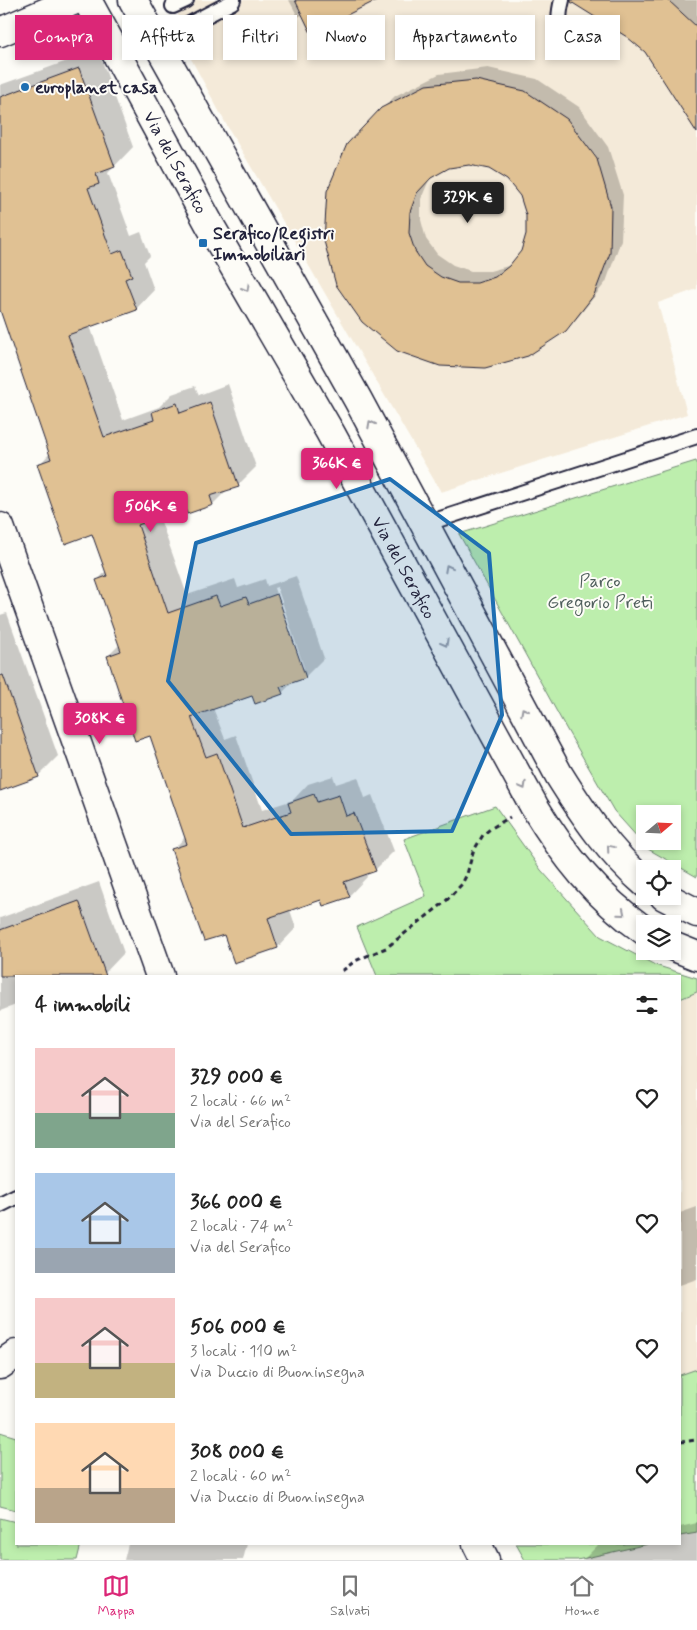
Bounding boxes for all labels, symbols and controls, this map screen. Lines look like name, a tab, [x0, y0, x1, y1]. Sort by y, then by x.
chip: Compra	[15, 15, 112, 60]
chip: Affitta	[122, 15, 213, 60]
chip: Filtri	[223, 15, 297, 60]
chip: Nuovo	[307, 15, 385, 60]
chip: Appartamento	[395, 15, 535, 60]
chip: Casa	[545, 15, 620, 60]
place label: europlanet casa	[35, 76, 158, 100]
marker: europlanet casa	[19, 81, 31, 93]
street label: Via del Serafico	[137, 107, 213, 218]
pin: 329K €	[427, 182, 509, 224]
text: 329K €	[443, 187, 493, 208]
place label: Serafico/Registri Immobiliari	[213, 222, 334, 267]
marker: Serafico/Registri Immobiliari	[197, 237, 209, 249]
one-way arrow	[239, 283, 249, 292]
one-way arrow	[367, 421, 377, 430]
pin: 366K €	[296, 448, 378, 490]
text: 366K €	[312, 453, 362, 474]
pin: 506K €	[110, 490, 192, 533]
text: 506K €	[125, 496, 177, 517]
street label: Via del Serafico	[365, 512, 441, 624]
one-way arrow	[444, 564, 454, 573]
park label: Parco Gregorio Preti	[547, 570, 653, 616]
one-way arrow	[439, 638, 449, 647]
pin: 308K €	[59, 702, 141, 745]
one-way arrow	[520, 707, 530, 716]
text: 308K €	[74, 708, 126, 729]
one-way arrow	[517, 780, 527, 789]
north arrow	[636, 805, 681, 850]
map controls	[636, 805, 681, 960]
one-way arrow	[607, 845, 616, 854]
button: locate	[636, 860, 681, 905]
one-way arrow	[617, 907, 626, 916]
button: layers	[636, 915, 681, 960]
text: 4 immobili	[35, 991, 130, 1019]
icon: filters	[633, 991, 661, 1019]
text: 329 000 €	[190, 1063, 283, 1091]
icon: home	[75, 1068, 135, 1128]
icon: heart	[633, 1084, 661, 1112]
text: 2 locali · 66 m²	[190, 1091, 291, 1112]
text: Via del Serafico	[190, 1112, 291, 1133]
text: 366 000 €	[190, 1188, 283, 1216]
icon: home	[75, 1193, 135, 1253]
icon: heart	[633, 1209, 661, 1237]
text: 2 locali · 74 m²	[190, 1216, 293, 1237]
text: Via del Serafico	[190, 1237, 291, 1258]
text: 506 000 €	[190, 1313, 286, 1341]
icon: home	[75, 1318, 135, 1378]
icon: heart	[633, 1334, 661, 1362]
text: 3 locali · 110 m²	[190, 1341, 297, 1362]
text: Via Duccio di Buoninsegna	[190, 1362, 365, 1383]
text: 308 000 €	[190, 1438, 284, 1466]
icon: home	[75, 1443, 135, 1503]
icon: heart	[633, 1459, 661, 1487]
text: 2 locali · 60 m²	[190, 1466, 291, 1487]
text: Via Duccio di Buoninsegna	[190, 1487, 365, 1508]
tab: Mappa	[98, 1572, 135, 1620]
tab: Salvati	[330, 1572, 370, 1620]
tab: Home	[565, 1572, 599, 1620]

